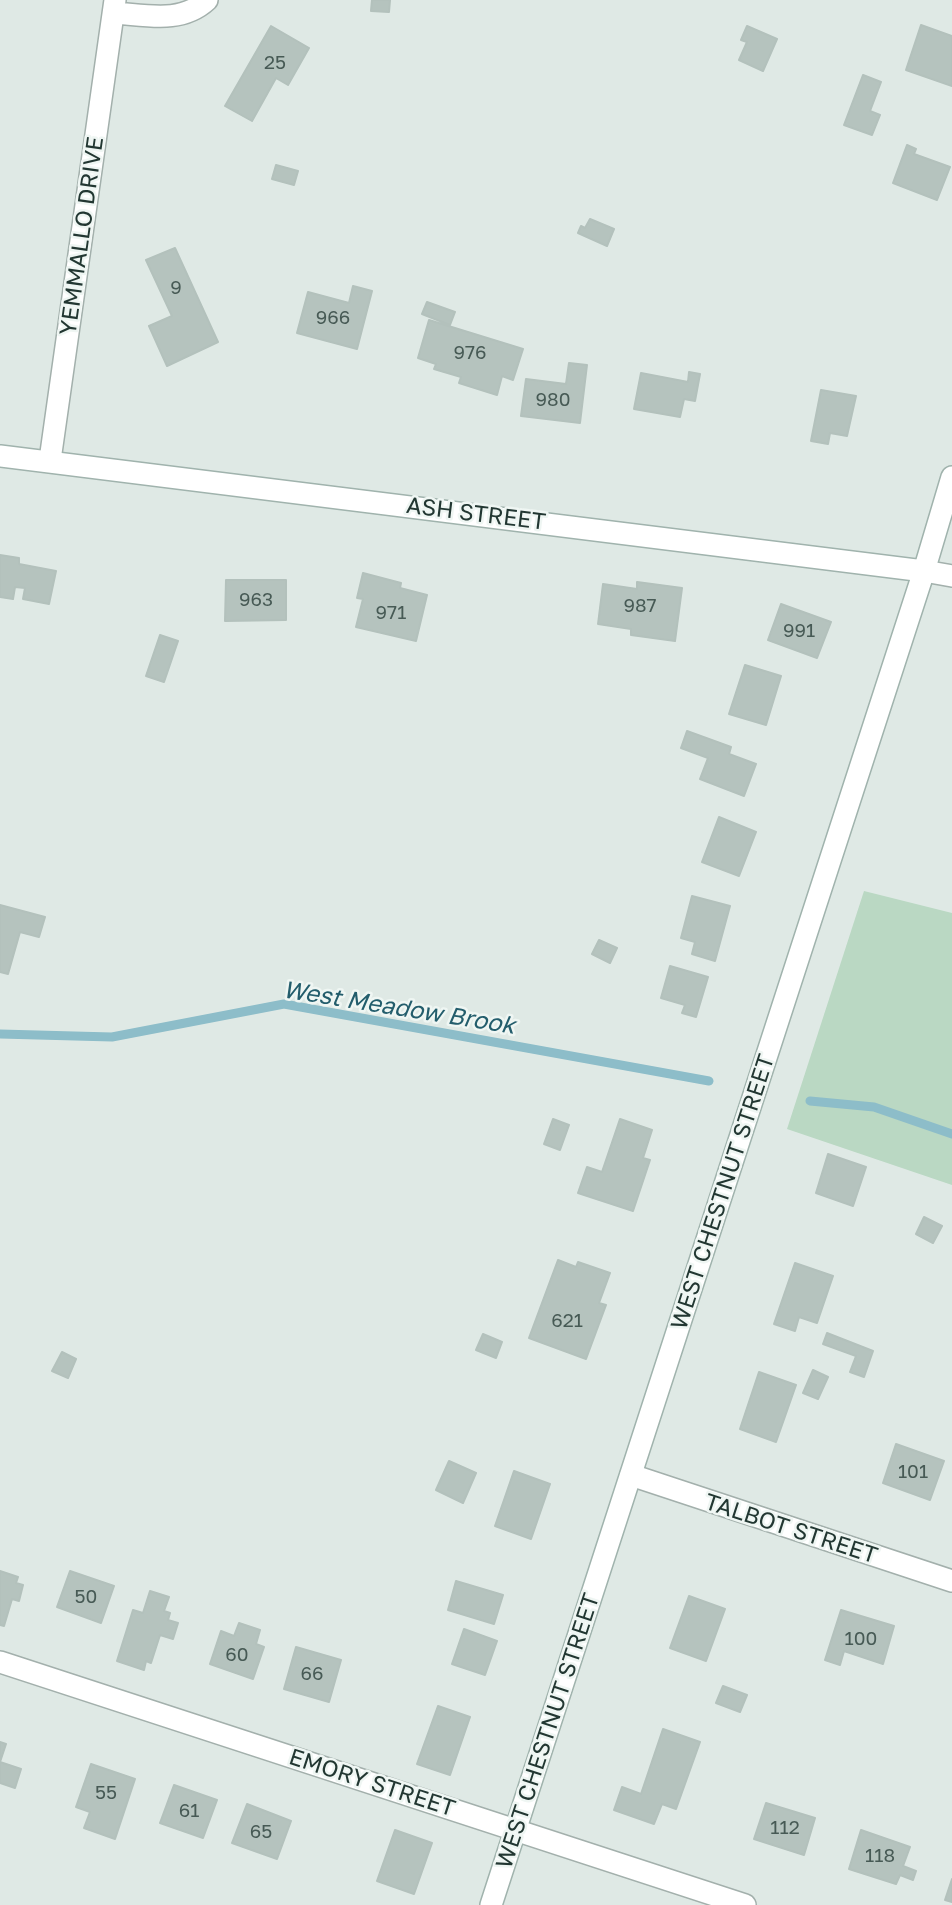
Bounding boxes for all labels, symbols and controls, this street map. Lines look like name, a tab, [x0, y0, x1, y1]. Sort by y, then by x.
house number: 25	[264, 52, 286, 74]
street label: YEMMALLO DRIVE	[54, 135, 110, 337]
house number: 9	[170, 277, 182, 299]
house number: 966	[316, 307, 350, 329]
house number: 976	[453, 342, 487, 364]
house number: 980	[536, 389, 570, 411]
street label: ASH STREET	[405, 492, 547, 536]
house number: 963	[239, 589, 273, 611]
house number: 987	[623, 595, 657, 617]
house number: 971	[376, 602, 406, 624]
house number: 991	[783, 620, 815, 642]
water label: West Meadow Brook	[281, 975, 517, 1041]
street label: WEST CHESTNUT STREET	[665, 1051, 781, 1333]
house number: 621	[551, 1310, 583, 1332]
house number: 101	[898, 1461, 928, 1483]
street label: TALBOT STREET	[701, 1488, 881, 1570]
house number: 50	[75, 1586, 97, 1608]
street label: WEST CHESTNUT STREET	[490, 1590, 606, 1872]
house number: 100	[845, 1628, 877, 1650]
house number: 60	[225, 1644, 249, 1666]
house number: 66	[301, 1663, 323, 1685]
street label: EMORY STREET	[285, 1743, 459, 1823]
house number: 55	[95, 1782, 117, 1804]
house number: 61	[179, 1800, 199, 1822]
house number: 112	[770, 1817, 800, 1839]
house number: 65	[250, 1821, 272, 1843]
house number: 118	[865, 1845, 895, 1867]

